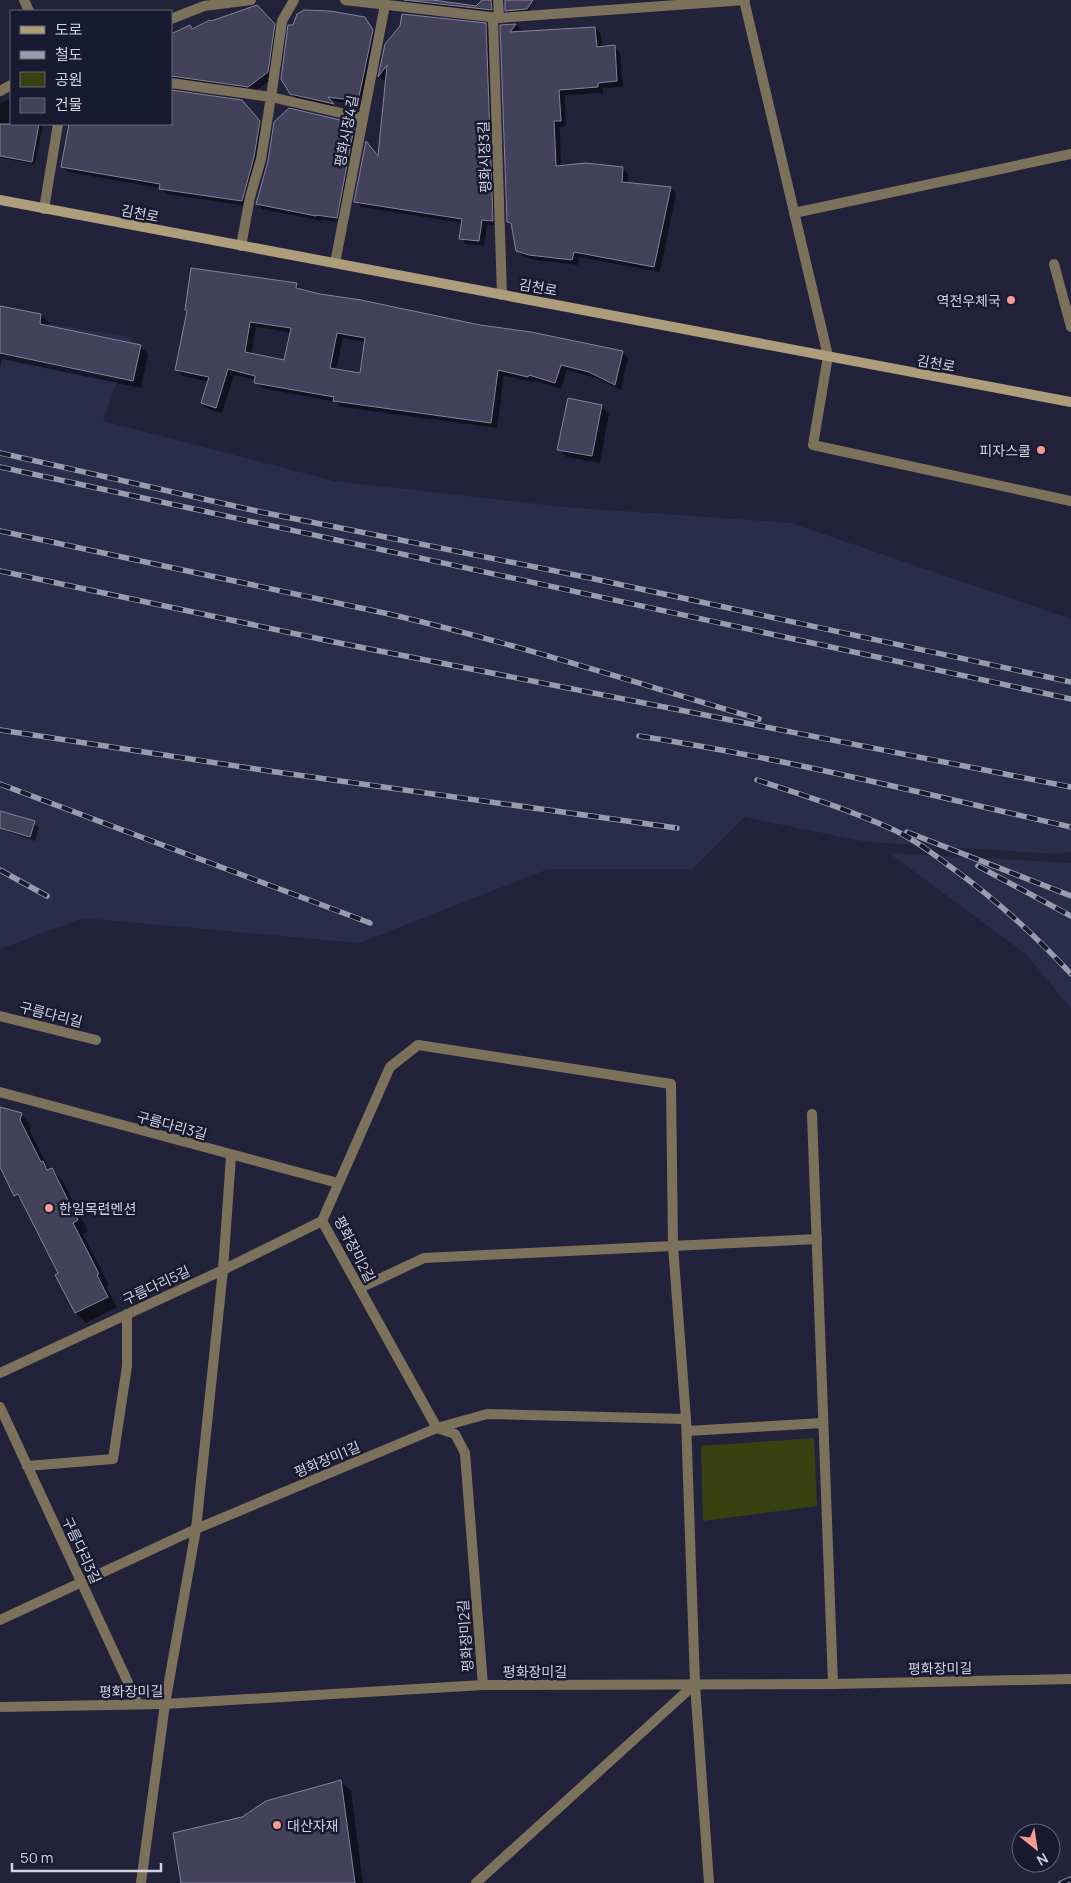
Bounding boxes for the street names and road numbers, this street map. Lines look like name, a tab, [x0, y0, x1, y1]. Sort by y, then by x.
street label: 평화시장4길	[330, 94, 362, 168]
street label: 평화시장3길	[473, 121, 495, 193]
street label: 김천로	[119, 200, 161, 226]
street label: 김천로	[517, 274, 559, 300]
street label: 김천로	[915, 350, 957, 376]
street label: 구름다리길	[17, 997, 85, 1031]
street label: 구름다리3길	[135, 1106, 209, 1144]
street label: 평화장미2길	[330, 1212, 380, 1286]
street label: 구름다리5길	[119, 1261, 193, 1309]
street label: 평화장미1길	[291, 1437, 363, 1481]
street label: 구름다리3길	[58, 1513, 106, 1587]
street label: 평화장미2길	[453, 1599, 477, 1673]
street label: 평화장미길	[908, 1658, 972, 1678]
street label: 평화장미길	[503, 1662, 567, 1681]
street label: 평화장미길	[99, 1681, 163, 1701]

